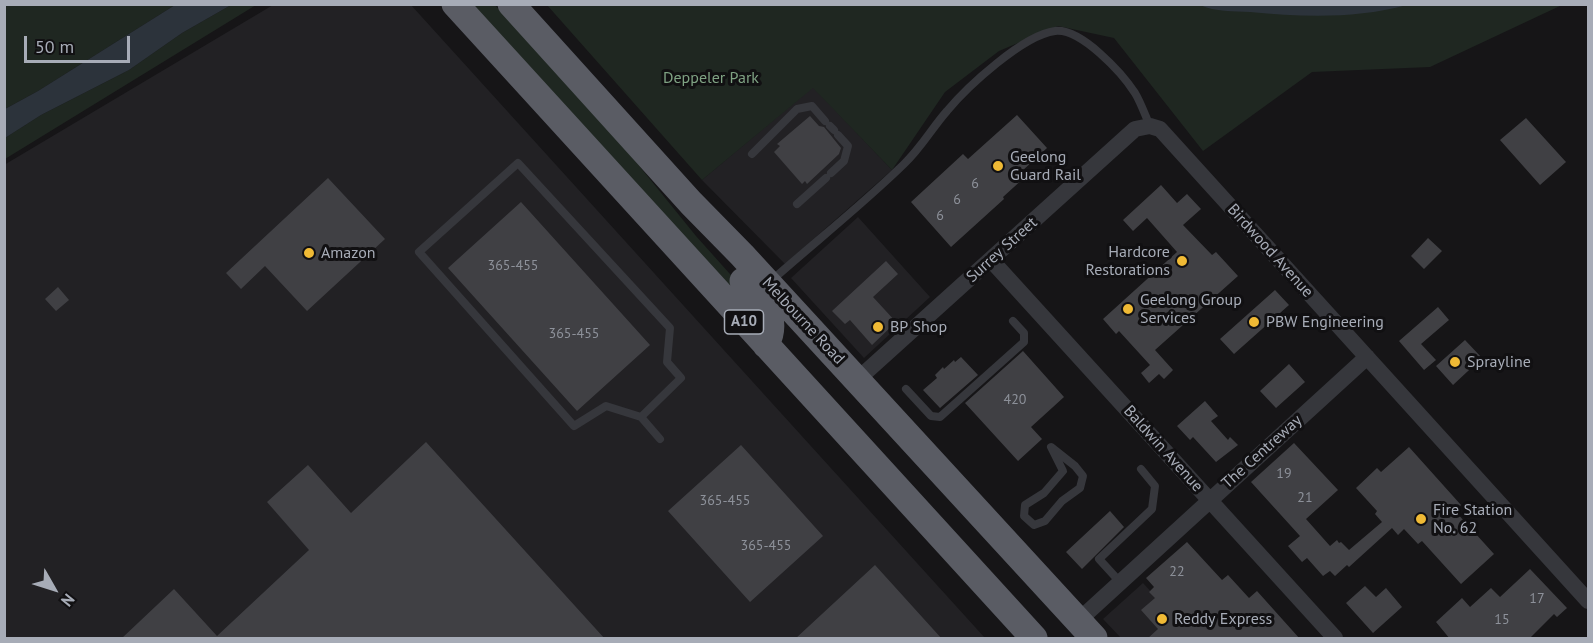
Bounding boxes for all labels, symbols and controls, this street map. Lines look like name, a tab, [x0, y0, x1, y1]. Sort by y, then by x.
scale bar	[27, 24, 134, 62]
text: 50 m	[35, 35, 74, 58]
park label: Deppeler Park	[663, 68, 759, 88]
place label: Geelong Guard Rail	[1010, 147, 1081, 185]
marker: Geelong Guard Rail	[991, 159, 1005, 173]
house number: 6	[971, 176, 979, 192]
house number: 6	[953, 192, 961, 208]
street label: Birdwood Avenue	[1223, 200, 1317, 302]
house number: 6	[936, 208, 944, 224]
street label: Surrey Street	[963, 213, 1041, 287]
place label: Hardcore Restorations	[1085, 242, 1170, 280]
place label: Amazon	[321, 243, 376, 263]
marker: Amazon	[302, 246, 316, 260]
marker: Hardcore Restorations	[1175, 254, 1189, 268]
house number: 365-455	[488, 258, 538, 274]
street label: Melbourne Road	[758, 274, 848, 368]
place label: Geelong Group Services	[1140, 290, 1242, 328]
marker: Geelong Group Services	[1121, 302, 1135, 316]
road number: A10	[724, 310, 764, 334]
place label: PBW Engineering	[1266, 312, 1384, 332]
marker: PBW Engineering	[1247, 315, 1261, 329]
place label: BP Shop	[890, 317, 947, 337]
marker: BP Shop	[871, 320, 885, 334]
house number: 365-455	[549, 326, 599, 342]
place label: Sprayline	[1467, 352, 1531, 372]
marker: Sprayline	[1448, 355, 1462, 369]
house number: 420	[1004, 392, 1026, 408]
street label: Baldwin Avenue	[1119, 402, 1207, 496]
street label: The Centreway	[1218, 411, 1306, 493]
house number: 19	[1276, 466, 1292, 482]
house number: 21	[1297, 490, 1313, 506]
house number: 365-455	[700, 493, 750, 509]
place label: Fire Station No. 62	[1433, 500, 1512, 538]
marker: Fire Station No. 62	[1414, 512, 1428, 526]
house number: 365-455	[741, 538, 791, 554]
north arrow	[24, 559, 84, 619]
house number: 22	[1169, 564, 1185, 580]
text: N	[57, 590, 79, 611]
house number: 17	[1529, 591, 1545, 607]
place label: Reddy Express	[1174, 609, 1272, 629]
marker: Reddy Express	[1155, 612, 1169, 626]
house number: 15	[1494, 612, 1510, 628]

